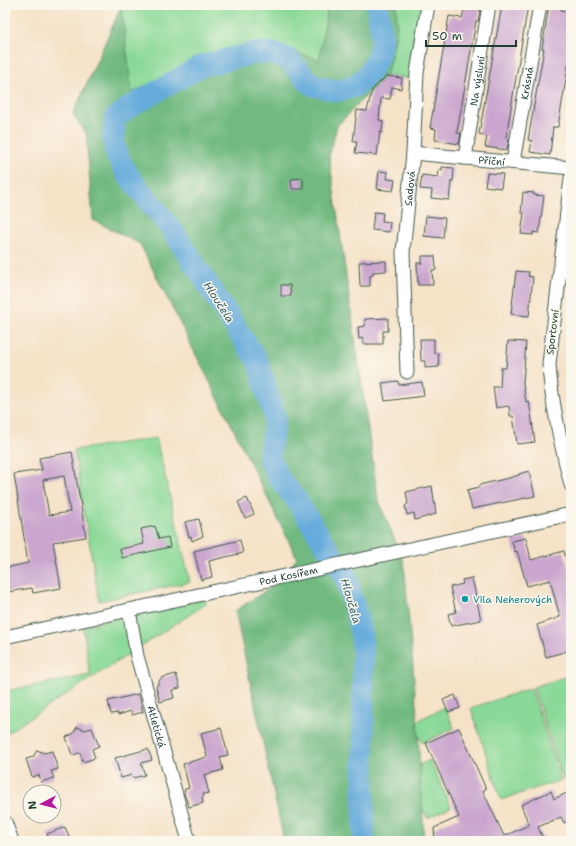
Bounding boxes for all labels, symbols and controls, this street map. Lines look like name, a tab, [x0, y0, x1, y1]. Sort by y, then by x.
scale bar	[426, 22, 516, 48]
text: 50 m	[432, 28, 462, 44]
street label: Na výsluní	[467, 55, 488, 107]
street label: Krásná	[518, 65, 536, 101]
street label: Příční	[478, 153, 506, 169]
street label: Sadová	[402, 170, 418, 207]
water label: Hloučela	[200, 279, 238, 326]
street label: Sportovní	[543, 309, 562, 355]
street label: Pod Kosířem	[258, 563, 319, 589]
water label: Hloučela	[337, 577, 364, 626]
place label: Vila Neherových	[473, 593, 552, 606]
marker: Vila Neherových	[460, 594, 470, 604]
street label: Atletická	[144, 704, 169, 750]
north arrow	[22, 784, 62, 824]
text: N	[25, 800, 41, 810]

